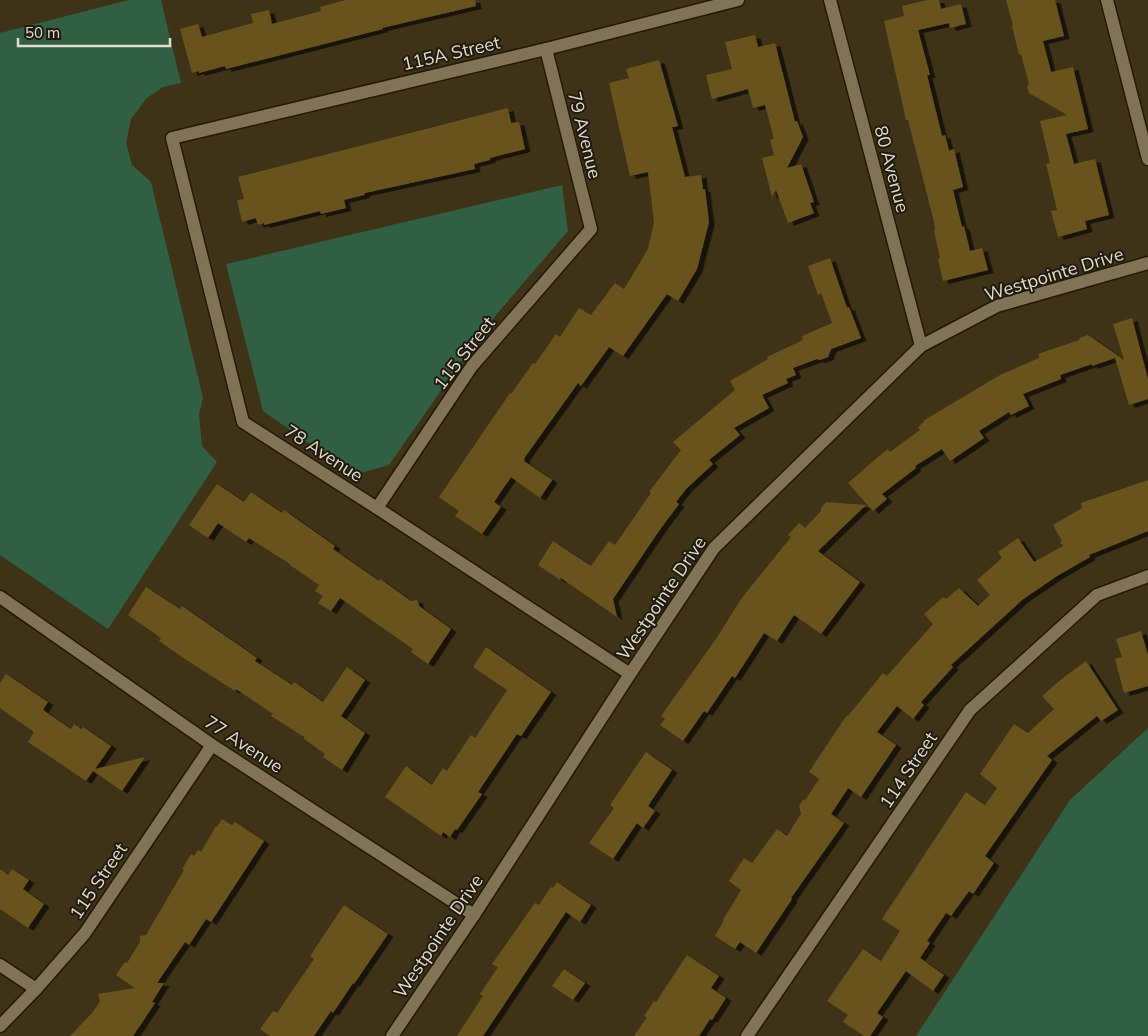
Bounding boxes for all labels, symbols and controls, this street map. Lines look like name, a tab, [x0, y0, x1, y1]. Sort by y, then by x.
scale bar	[18, 15, 170, 47]
text: 50 m	[25, 23, 60, 42]
street label: 115A Street	[400, 31, 502, 75]
street label: 79 Avenue	[563, 89, 607, 181]
street label: 80 Avenue	[869, 123, 915, 215]
street label: Westpointe Drive	[982, 242, 1126, 306]
street label: 115 Street	[428, 312, 500, 394]
street label: 78 Avenue	[280, 419, 368, 487]
street label: Westpointe Drive	[611, 532, 711, 664]
street label: 77 Avenue	[200, 710, 288, 778]
street label: 114 Street	[874, 728, 942, 812]
street label: 115 Street	[64, 839, 132, 923]
street label: Westpointe Drive	[388, 870, 488, 1002]

